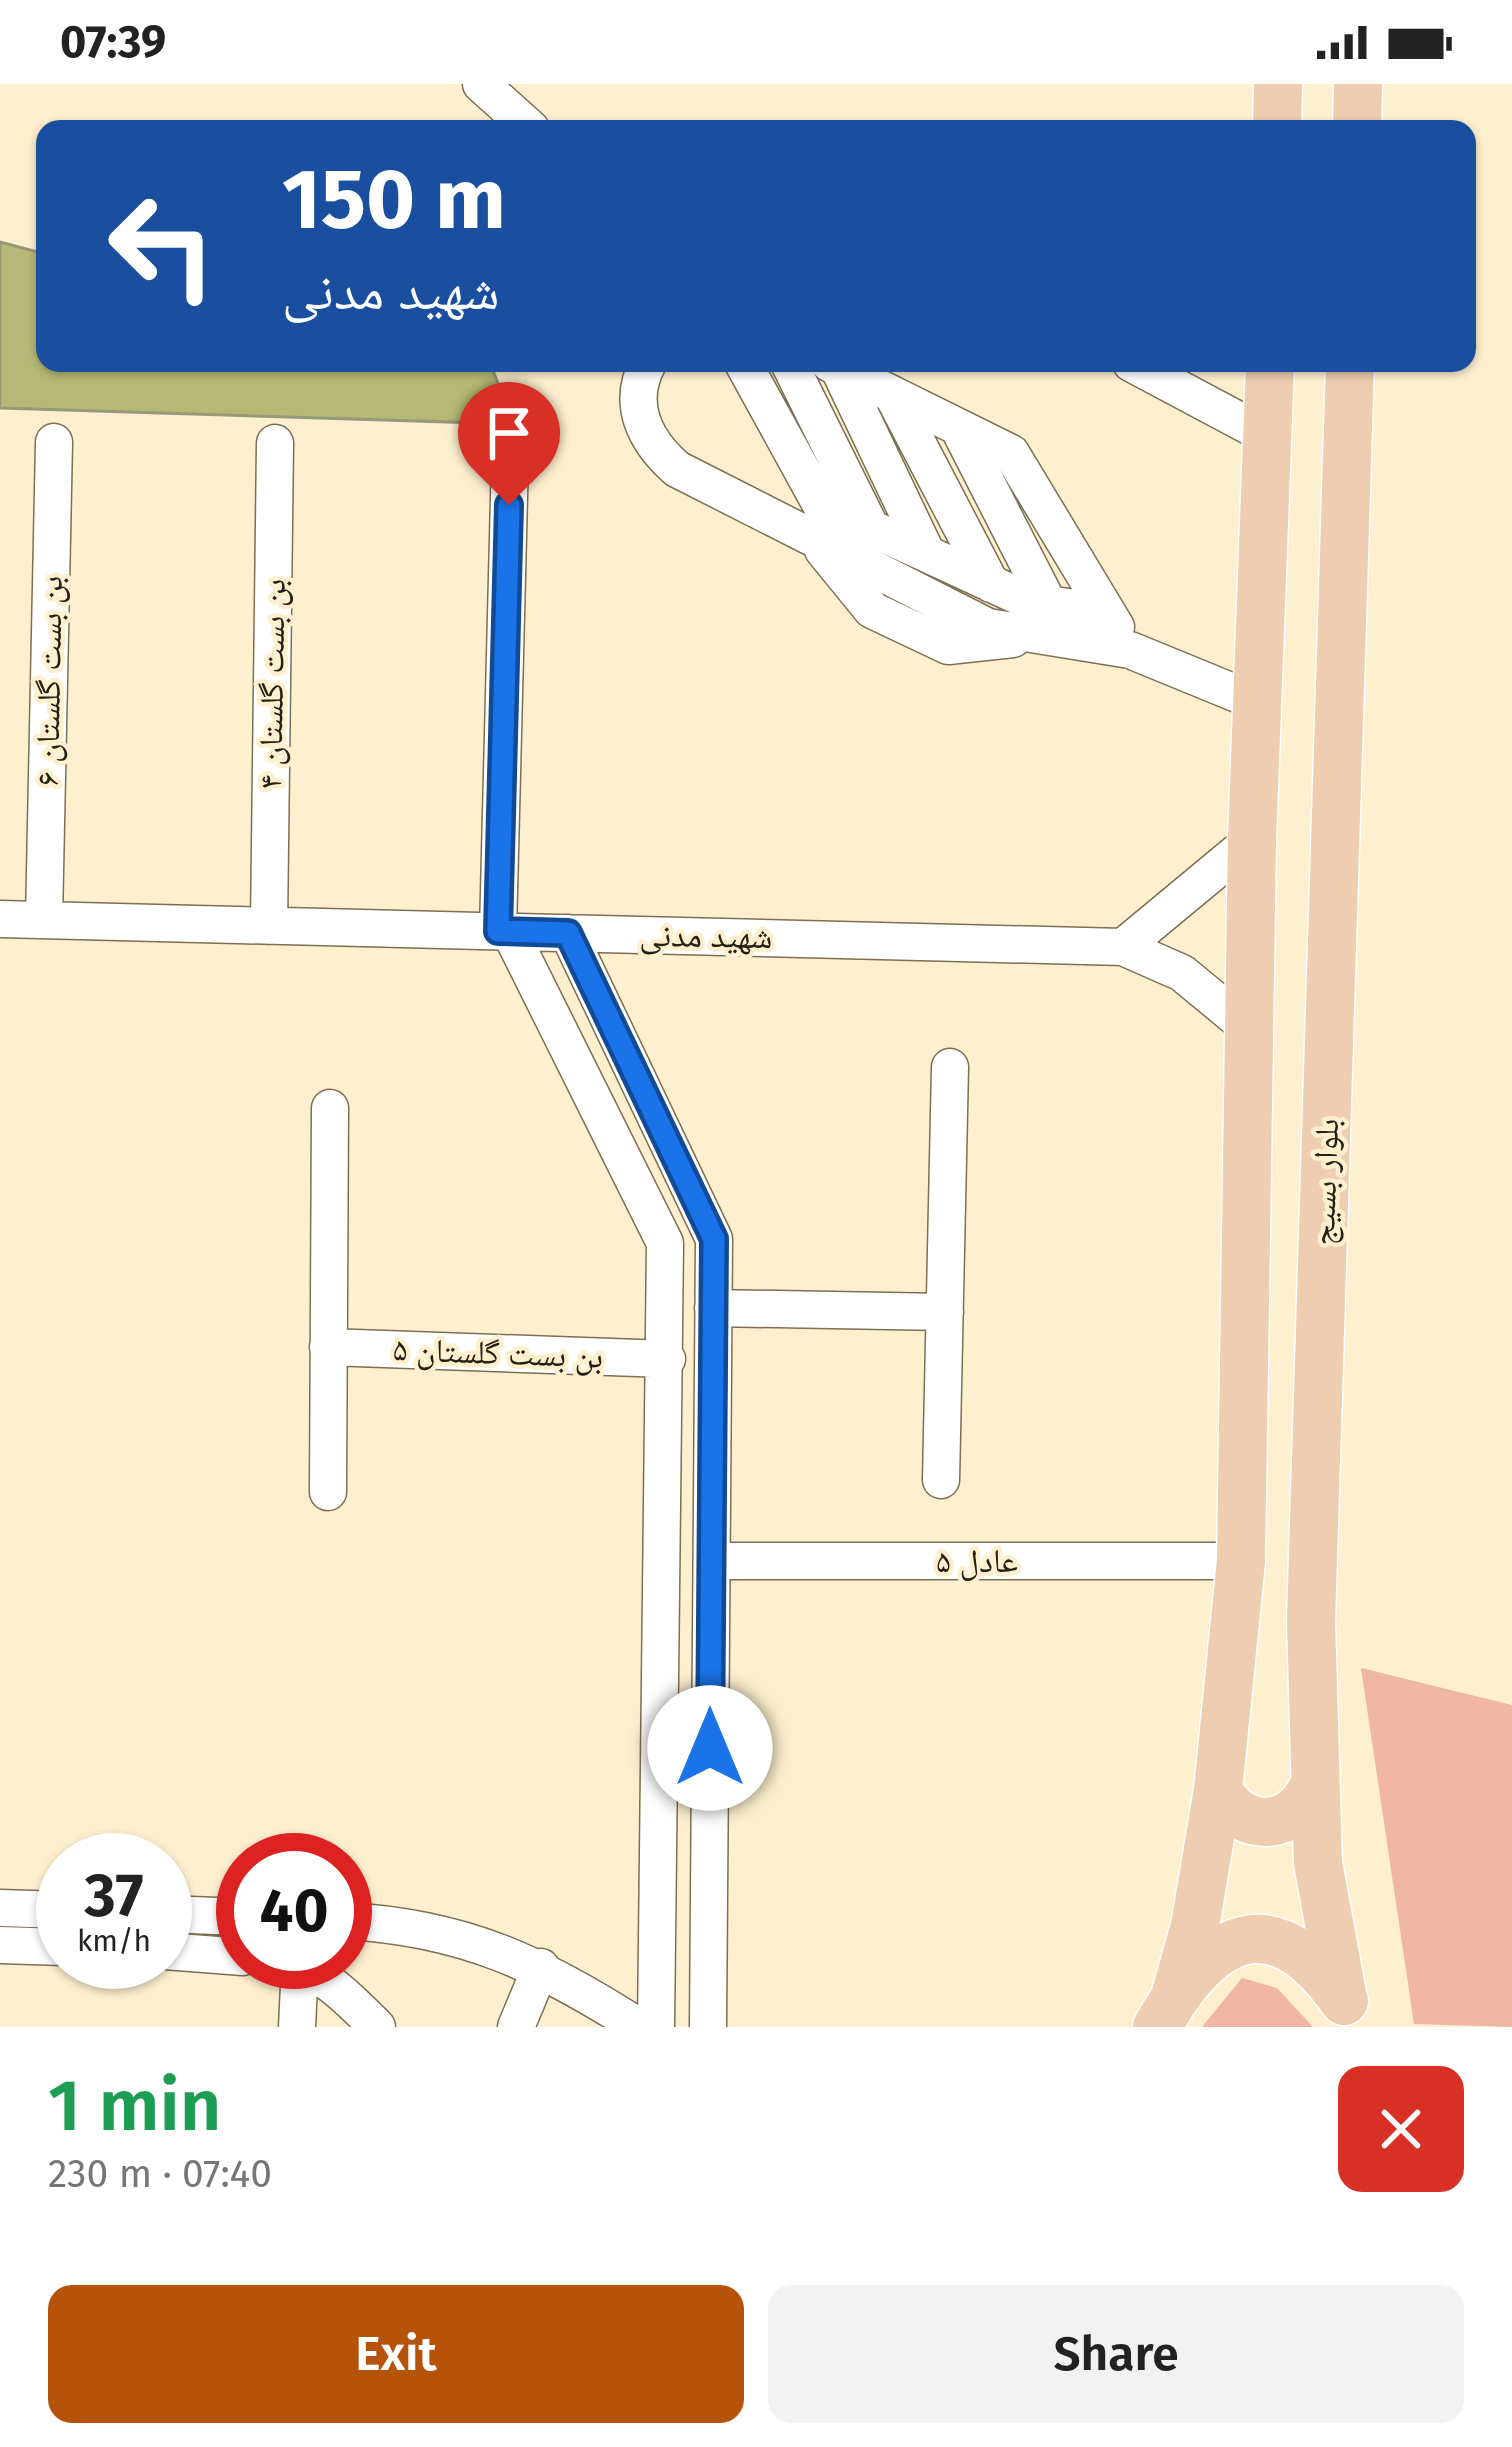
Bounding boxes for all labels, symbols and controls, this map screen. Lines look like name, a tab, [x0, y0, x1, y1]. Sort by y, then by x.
text: 07:39	[60, 15, 166, 69]
text: 150 m	[282, 149, 506, 250]
icon: left	[84, 168, 240, 324]
text: شهید مدنی	[282, 259, 500, 323]
pin	[458, 382, 560, 505]
icon: arrive	[476, 400, 542, 466]
street label: بن بست گلستان ۶	[27, 575, 71, 787]
street label: بن بست گلستان ۴	[250, 578, 294, 790]
street label: شهید مدنی	[639, 915, 773, 957]
street label: بلوار بسیج	[1303, 1118, 1348, 1246]
street label: بن بست گلستان ۵	[392, 1329, 604, 1377]
street label: عادل ۵	[936, 1541, 1018, 1581]
position arrow	[647, 1685, 773, 1811]
speed limit sign: 40	[216, 1833, 372, 1989]
text: 37	[85, 1860, 143, 1932]
text: km/h	[77, 1923, 151, 1959]
text: 1 min	[48, 2063, 221, 2149]
button: close	[1338, 2066, 1464, 2192]
text: 230 m · 07:40	[48, 2151, 272, 2197]
button: Exit	[48, 2285, 744, 2423]
button: Share	[768, 2285, 1464, 2423]

